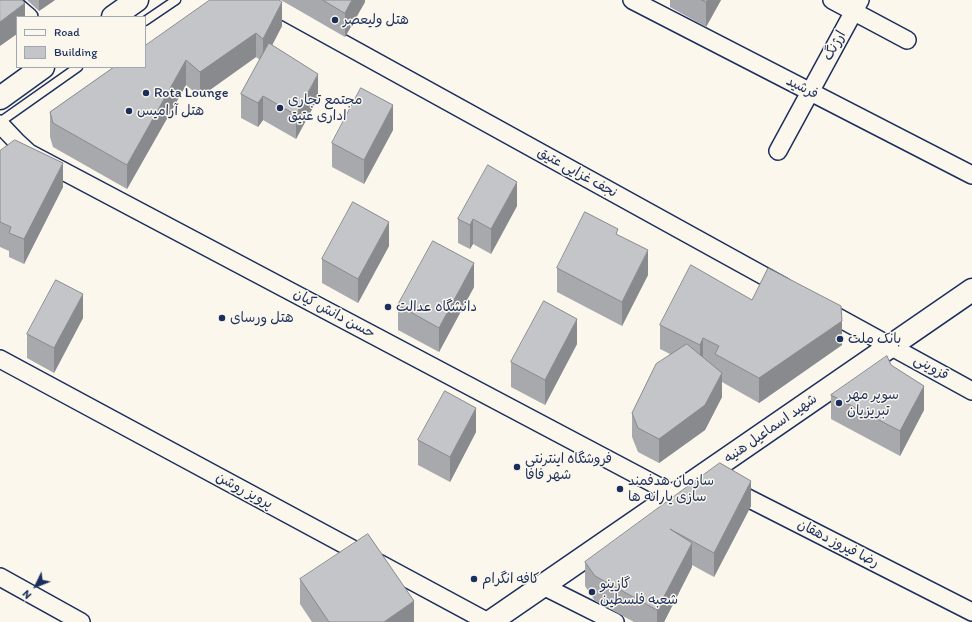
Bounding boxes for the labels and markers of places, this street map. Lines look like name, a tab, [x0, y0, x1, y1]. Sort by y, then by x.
place label: هتل ولیعصر	[343, 12, 409, 28]
marker: هتل ولیعصر	[330, 15, 340, 25]
place label: Rota Lounge	[154, 85, 228, 101]
marker: Rota Lounge	[141, 88, 151, 98]
place label: مجتمع تجاری اداری عتیق	[288, 92, 362, 124]
place label: هتل آرامیس	[137, 103, 204, 119]
marker: مجتمع تجاری اداری عتیق	[275, 103, 285, 113]
marker: هتل آرامیس	[124, 106, 134, 116]
place label: دانشگاه عدالت	[396, 299, 477, 315]
marker: دانشگاه عدالت	[383, 302, 393, 312]
place label: هتل ورسای	[230, 310, 294, 326]
marker: هتل ورسای	[217, 313, 227, 323]
place label: بانک ملت	[848, 331, 901, 347]
marker: بانک ملت	[835, 334, 845, 344]
place label: سوپر مهر تبریزیان	[847, 387, 899, 420]
marker: سوپر مهر تبریزیان	[834, 398, 844, 408]
place label: فروشگاه اینترنتی شهر فافا	[525, 451, 612, 484]
marker: فروشگاه اینترنتی شهر فافا	[512, 462, 522, 472]
place label: سازمان هدفمند سازی یارانه ها	[628, 473, 714, 506]
marker: سازمان هدفمند سازی یارانه ها	[615, 484, 625, 494]
place label: کافه انگرام	[482, 571, 540, 587]
marker: کافه انگرام	[469, 574, 479, 584]
place label: گازینو شعبه فلسطین	[600, 576, 678, 608]
marker: گازینو شعبه فلسطین	[587, 587, 597, 597]

